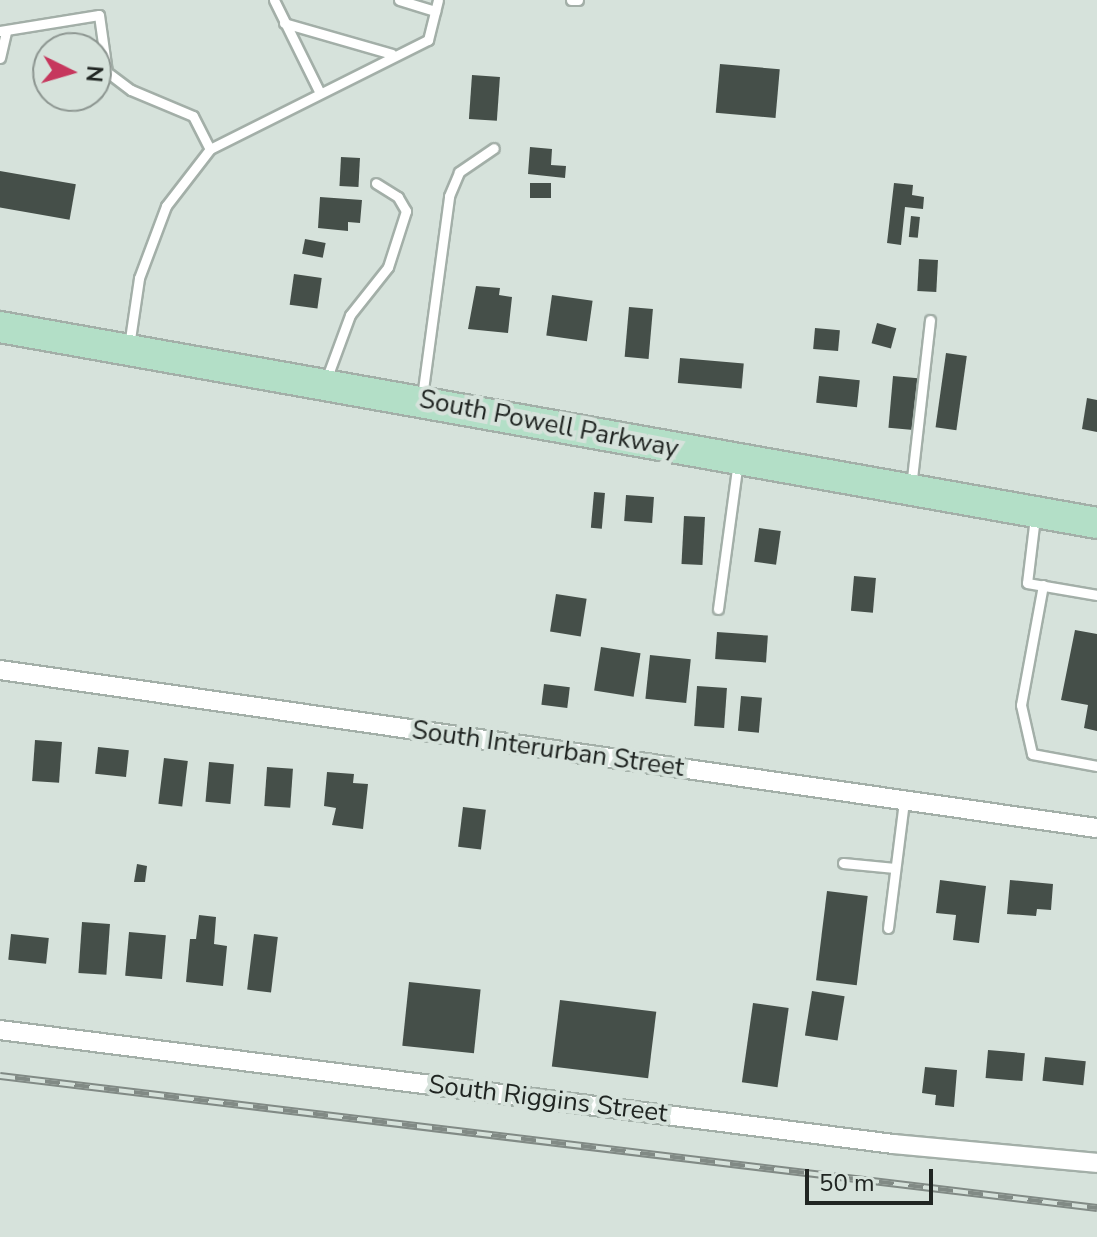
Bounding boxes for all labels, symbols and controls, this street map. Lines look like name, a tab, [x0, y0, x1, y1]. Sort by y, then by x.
north arrow	[32, 32, 112, 112]
text: N	[78, 64, 110, 83]
street label: South Powell Parkway	[417, 384, 681, 464]
street label: South Interurban Street	[410, 714, 686, 784]
street label: South Riggins Street	[427, 1069, 669, 1129]
scale bar	[809, 1153, 937, 1203]
text: 50 m	[819, 1167, 875, 1199]

